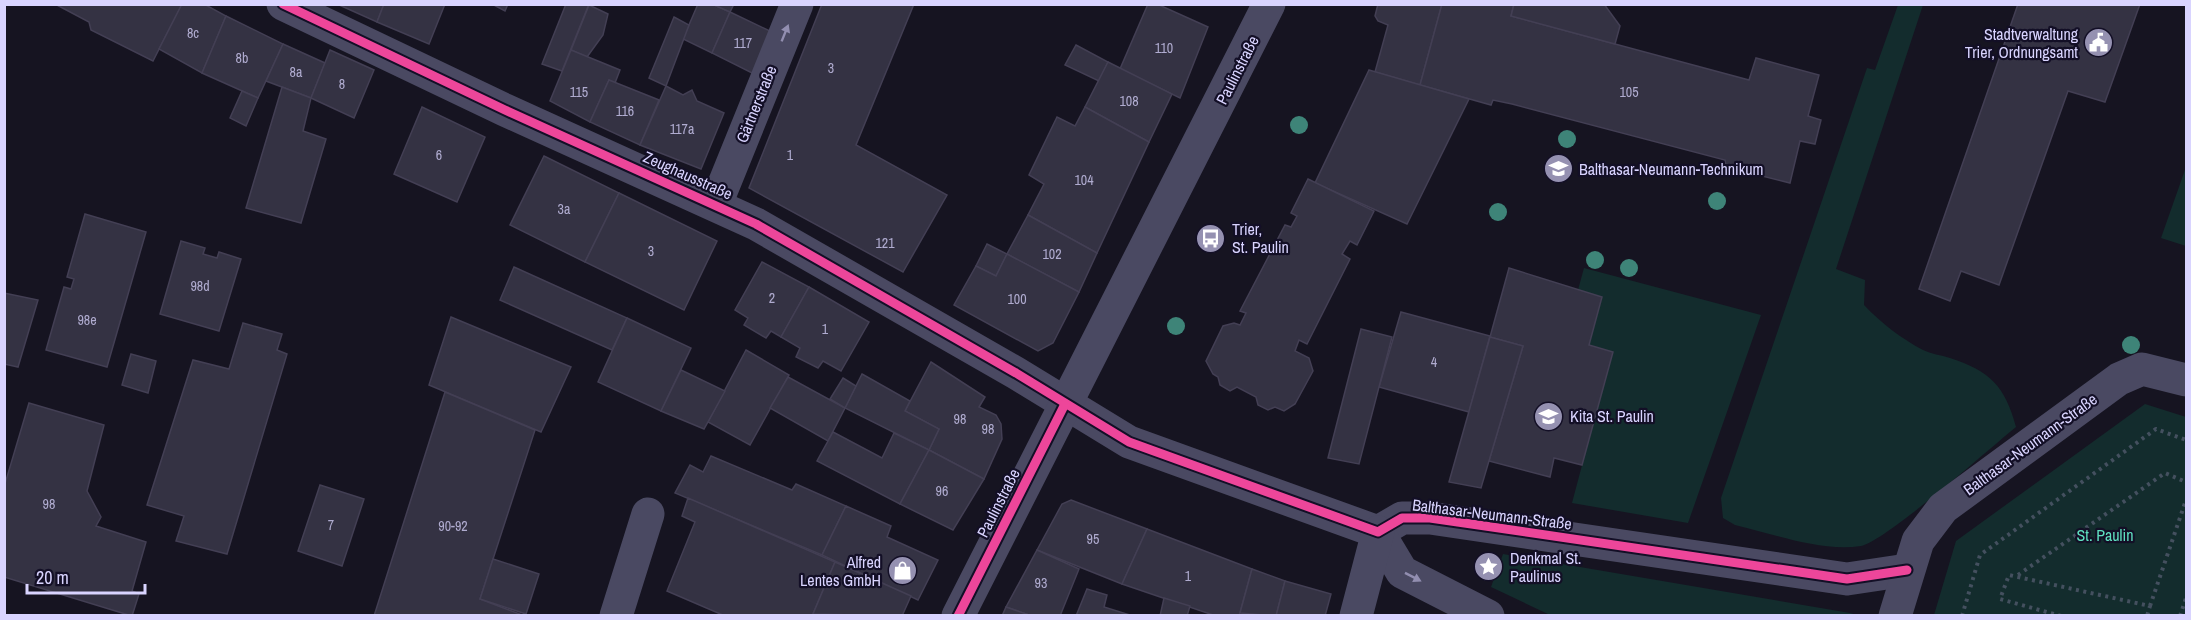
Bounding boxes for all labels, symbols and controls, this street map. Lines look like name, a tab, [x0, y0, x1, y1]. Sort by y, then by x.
place label: Stadtverwaltung Trier, Ordnungsamt	[1965, 23, 2079, 63]
house number: 8c	[187, 24, 199, 42]
one-way arrow	[781, 24, 791, 42]
public building icon: Stadtverwaltung Trier, Ordnungsamt	[2083, 27, 2115, 59]
street label: Paulinstraße	[1210, 32, 1264, 108]
house number: 117	[734, 34, 752, 52]
house number: 110	[1155, 39, 1173, 57]
house number: 8b	[236, 49, 248, 67]
house number: 3	[828, 59, 834, 77]
street label: Gärtnerstraße	[731, 62, 781, 146]
house number: 8a	[290, 63, 303, 81]
house number: 8	[339, 75, 345, 93]
house number: 115	[570, 83, 588, 101]
house number: 105	[1619, 83, 1639, 101]
house number: 108	[1119, 92, 1139, 110]
house number: 116	[616, 102, 634, 120]
house number: 117a	[670, 120, 695, 138]
house number: 6	[436, 146, 442, 164]
street label: Zeughausstraße	[640, 146, 736, 204]
house number: 1	[787, 146, 794, 164]
school or university icon: Balthasar-Neumann-Technikum	[1542, 153, 1574, 185]
place label: Balthasar-Neumann-Technikum	[1579, 158, 1763, 180]
house number: 104	[1074, 171, 1094, 189]
house number: 3a	[558, 200, 571, 218]
place label: Trier, St. Paulin	[1232, 218, 1289, 258]
bus stop icon: Trier, St. Paulin	[1195, 222, 1227, 254]
house number: 121	[875, 234, 895, 252]
house number: 3	[648, 242, 654, 260]
house number: 102	[1042, 245, 1062, 263]
house number: 98d	[190, 277, 210, 295]
house number: 2	[769, 289, 775, 307]
house number: 100	[1007, 290, 1027, 308]
house number: 98e	[77, 311, 97, 329]
house number: 1	[822, 320, 829, 338]
house number: 4	[1431, 353, 1438, 371]
street label: Balthasar-Neumann-Straße	[1959, 388, 2101, 500]
school or university icon: Kita St. Paulin	[1533, 400, 1565, 432]
place label: Kita St. Paulin	[1570, 405, 1654, 427]
house number: 98	[954, 410, 966, 428]
house number: 98	[982, 420, 994, 438]
street label: Paulinstraße	[971, 465, 1025, 541]
house number: 96	[936, 482, 948, 500]
street label: Balthasar-Neumann-Straße	[1411, 493, 1573, 535]
house number: 98	[43, 495, 55, 513]
house number: 7	[328, 516, 334, 534]
house number: 90-92	[438, 517, 468, 535]
park label: St. Paulin	[2077, 524, 2133, 546]
house number: 95	[1087, 530, 1099, 548]
place label: Denkmal St. Paulinus	[1510, 547, 1581, 587]
place label: Alfred Lentes GmbH	[800, 551, 881, 591]
place icon: Denkmal St. Paulinus	[1473, 551, 1505, 583]
shop icon: Alfred Lentes GmbH	[886, 555, 918, 587]
scale bar	[27, 557, 146, 595]
text: 20 m	[36, 565, 69, 590]
house number: 1	[1185, 567, 1192, 585]
one-way arrow	[1404, 572, 1421, 582]
house number: 93	[1035, 574, 1047, 592]

